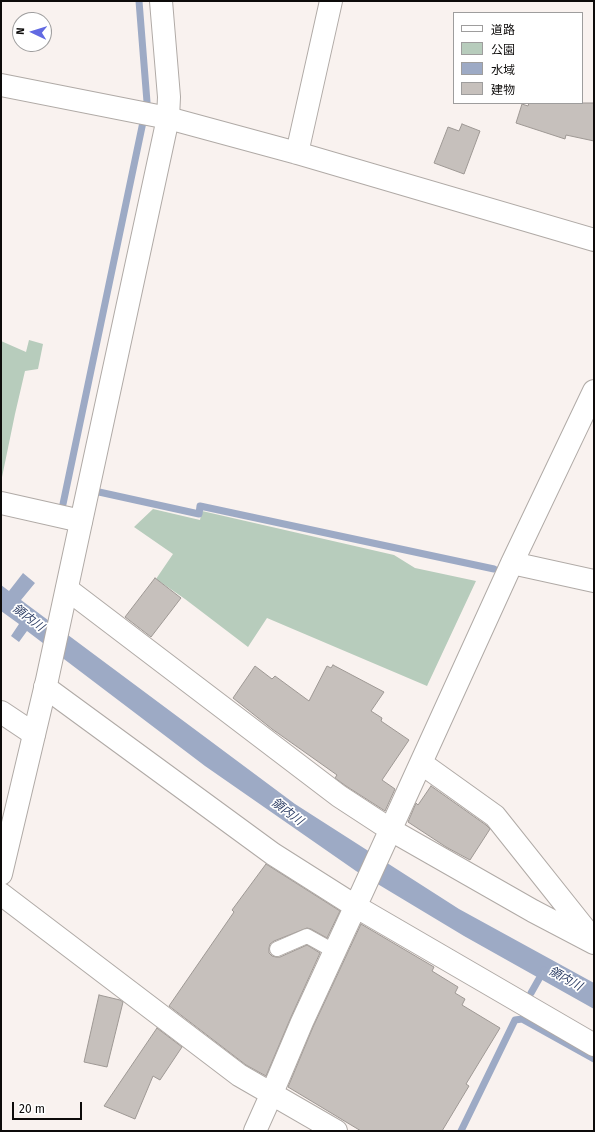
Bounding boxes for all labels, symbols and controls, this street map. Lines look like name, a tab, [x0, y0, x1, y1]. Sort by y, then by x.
north arrow	[12, 12, 52, 52]
legend	[453, 12, 583, 104]
text: 道路	[491, 23, 515, 37]
text: N	[14, 27, 27, 35]
text: 公園	[491, 43, 515, 57]
text: 水域	[491, 63, 515, 77]
text: 建物	[491, 83, 515, 97]
water label: 領内川	[9, 601, 47, 635]
water label: 領内川	[268, 795, 306, 829]
water label: 領内川	[546, 964, 584, 994]
scale bar	[14, 1094, 84, 1120]
text: 20 m	[19, 1102, 45, 1116]

